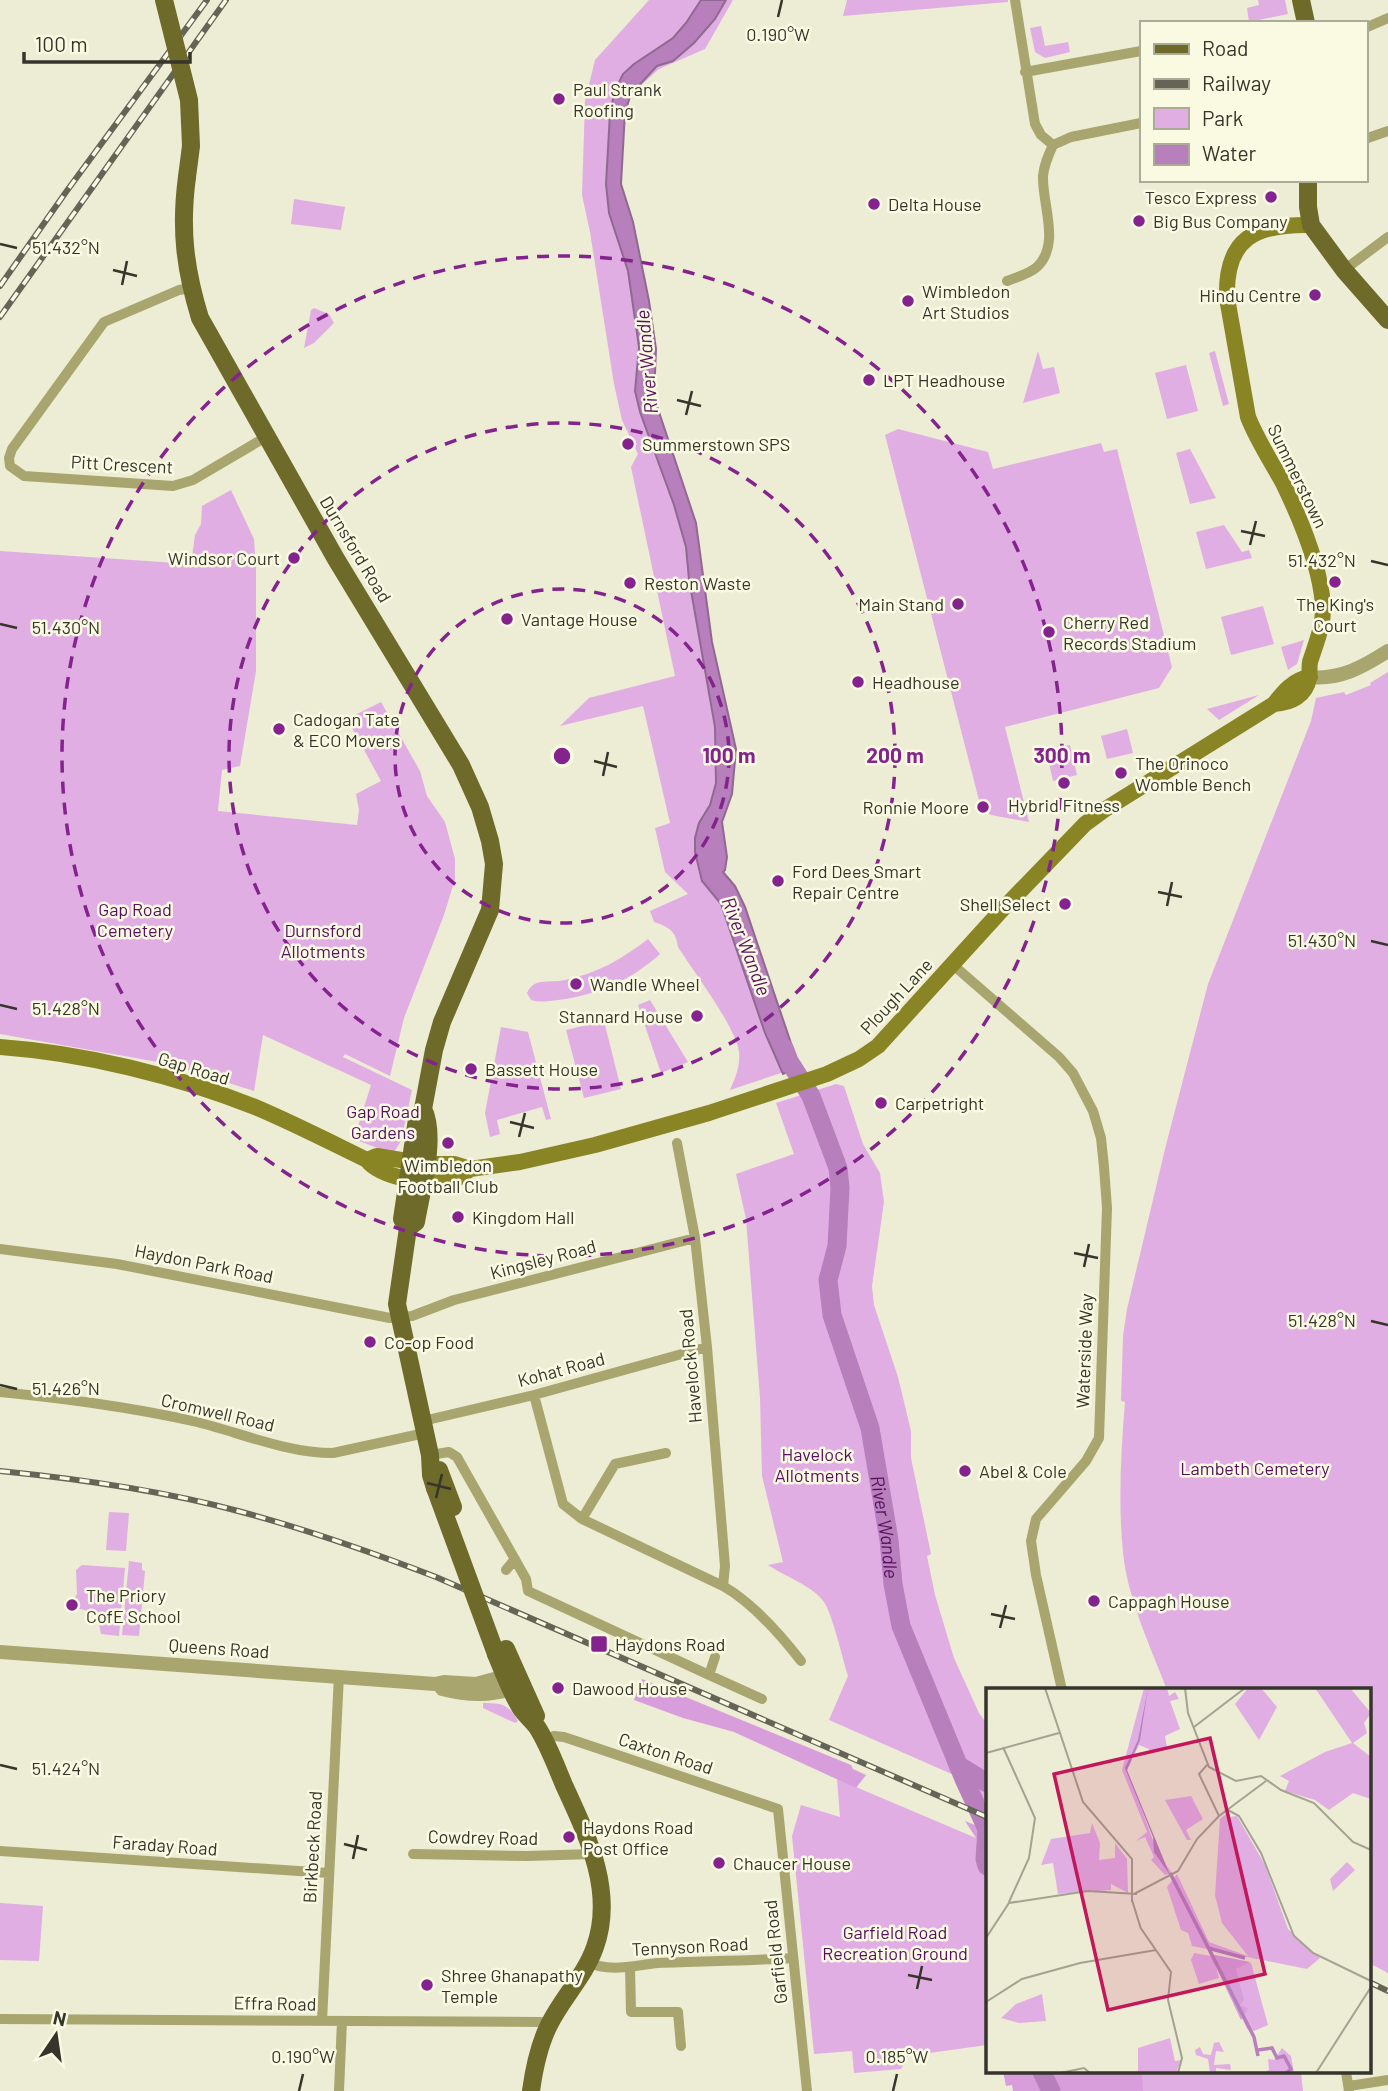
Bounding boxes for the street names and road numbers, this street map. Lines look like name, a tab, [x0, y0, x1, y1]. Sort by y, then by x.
street label: Summerstown	[1263, 420, 1333, 532]
street label: Pitt Crescent	[70, 450, 174, 478]
street label: Durnsford Road	[316, 492, 396, 606]
street label: Plough Lane	[855, 953, 937, 1039]
street label: Gap Road	[156, 1047, 232, 1089]
street label: Kingsley Road	[488, 1234, 598, 1284]
street label: Haydon Park Road	[133, 1239, 275, 1287]
street label: Waterside Way	[1071, 1293, 1097, 1409]
street label: Havelock Road	[674, 1308, 706, 1424]
street label: Kohat Road	[515, 1347, 607, 1391]
street label: Cromwell Road	[159, 1388, 277, 1436]
street label: Queens Road	[168, 1634, 270, 1662]
street label: Caxton Road	[616, 1727, 716, 1779]
street label: Birkbeck Road	[298, 1790, 326, 1904]
street label: Cowdrey Road	[428, 1825, 538, 1849]
street label: Faraday Road	[112, 1830, 218, 1860]
street label: Garfield Road	[759, 1899, 791, 2005]
street label: Tennyson Road	[631, 1932, 749, 1960]
street label: Effra Road	[233, 1991, 317, 2015]

